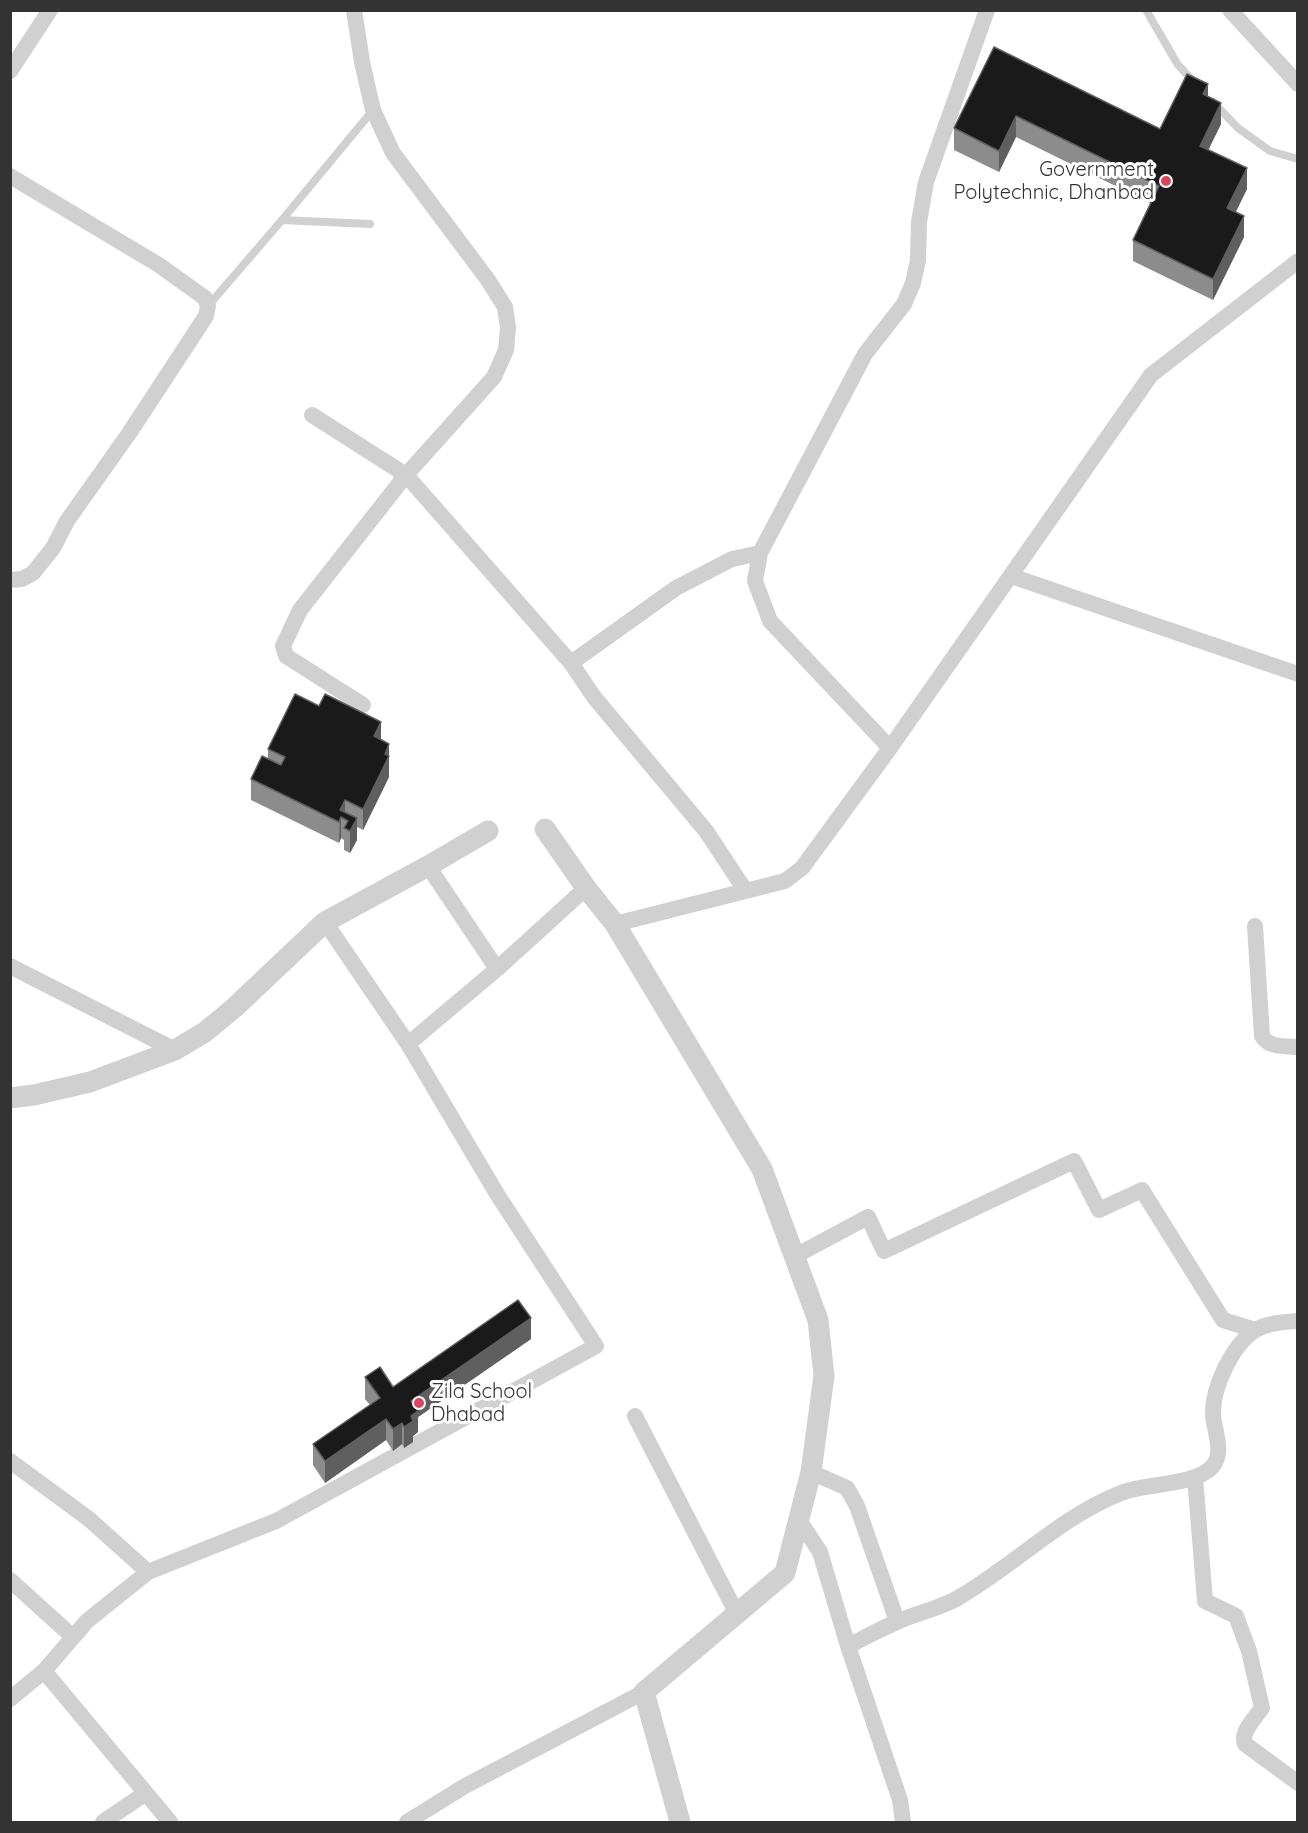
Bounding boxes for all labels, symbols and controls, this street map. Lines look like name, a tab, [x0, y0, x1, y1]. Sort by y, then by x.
place label: Government Polytechnic, Dhanbad	[954, 158, 1154, 205]
marker: Government Polytechnic, Dhanbad	[1159, 174, 1173, 188]
place label: Zila School Dhabad	[431, 1380, 532, 1427]
marker: Zila School Dhabad	[412, 1396, 426, 1410]

